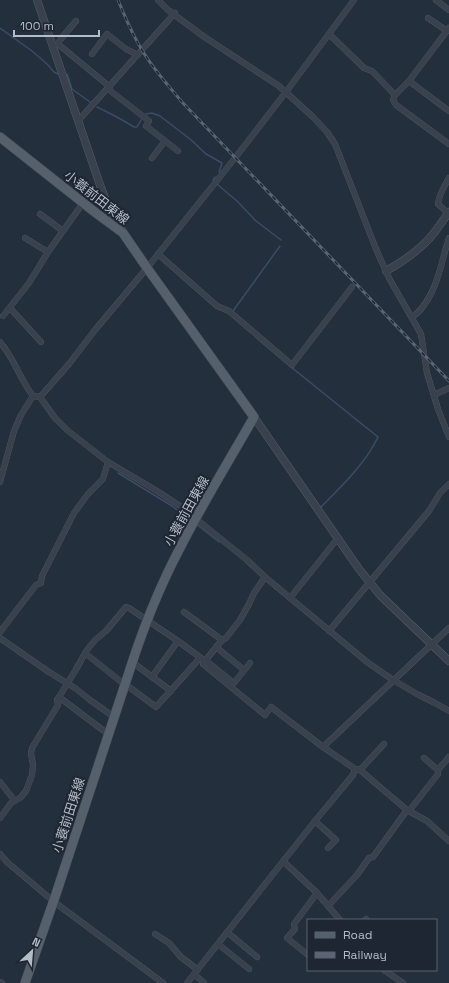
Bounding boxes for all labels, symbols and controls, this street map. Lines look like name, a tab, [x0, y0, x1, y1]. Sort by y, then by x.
scale bar	[14, 12, 99, 38]
text: 100 m	[20, 18, 54, 34]
street label: 小蓑前田東線	[61, 167, 133, 228]
street label: 小蓑前田東線	[160, 473, 213, 549]
street label: 小蓑前田東線	[48, 775, 89, 855]
legend	[307, 919, 437, 971]
text: Road	[343, 927, 372, 943]
north arrow	[12, 931, 52, 971]
text: N	[30, 934, 43, 950]
text: Railway	[343, 947, 387, 963]

